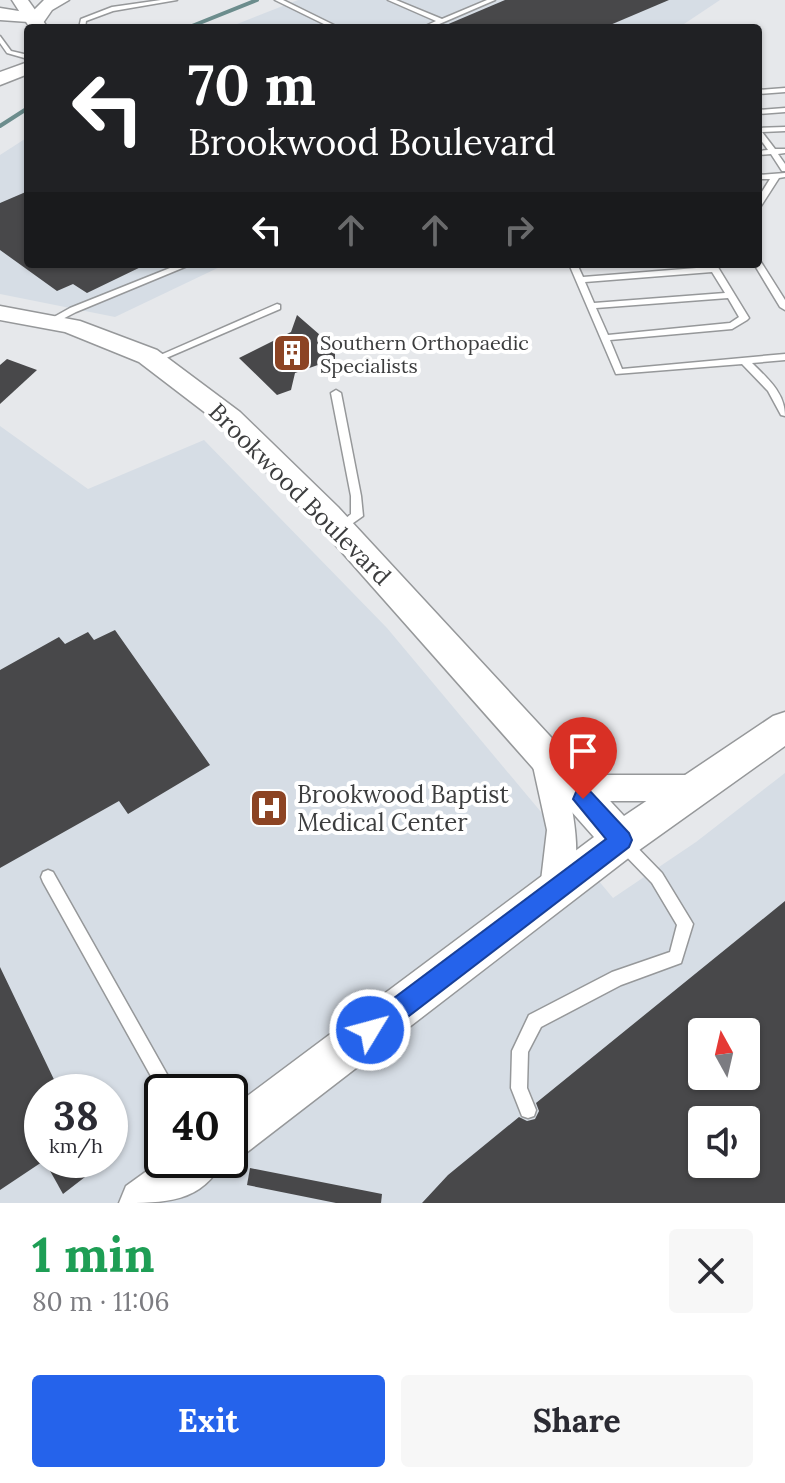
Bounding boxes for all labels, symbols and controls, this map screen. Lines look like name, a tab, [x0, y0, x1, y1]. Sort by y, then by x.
text: 70 m	[188, 49, 316, 120]
icon: left	[56, 56, 160, 160]
text: Brookwood Boulevard	[188, 119, 556, 165]
icon: left	[245, 208, 289, 252]
icon: ahead	[329, 208, 373, 252]
icon: ahead	[413, 208, 457, 252]
icon: right	[497, 208, 541, 252]
place label: Southern Orthopaedic Specialists	[320, 330, 529, 378]
building icon: Southern Orthopaedic Specialists	[271, 332, 313, 374]
street label: Brookwood Boulevard	[202, 396, 398, 592]
pin	[549, 717, 617, 799]
icon: arrive	[561, 729, 605, 773]
place label: Brookwood Baptist Medical Center	[297, 779, 509, 838]
hospital icon: Brookwood Baptist Medical Center	[248, 787, 290, 829]
position arrow	[328, 988, 412, 1072]
north arrow	[688, 1018, 760, 1090]
map controls	[688, 1018, 760, 1178]
speed limit sign: 40	[144, 1074, 248, 1178]
text: 38	[53, 1090, 99, 1141]
button: sound	[688, 1106, 760, 1178]
text: km/h	[49, 1133, 103, 1158]
text: 1 min	[32, 1224, 155, 1285]
button: close	[669, 1229, 753, 1313]
text: 80 m · 11:06	[32, 1285, 170, 1318]
button: Exit	[32, 1375, 385, 1467]
button: Share	[401, 1375, 753, 1467]

